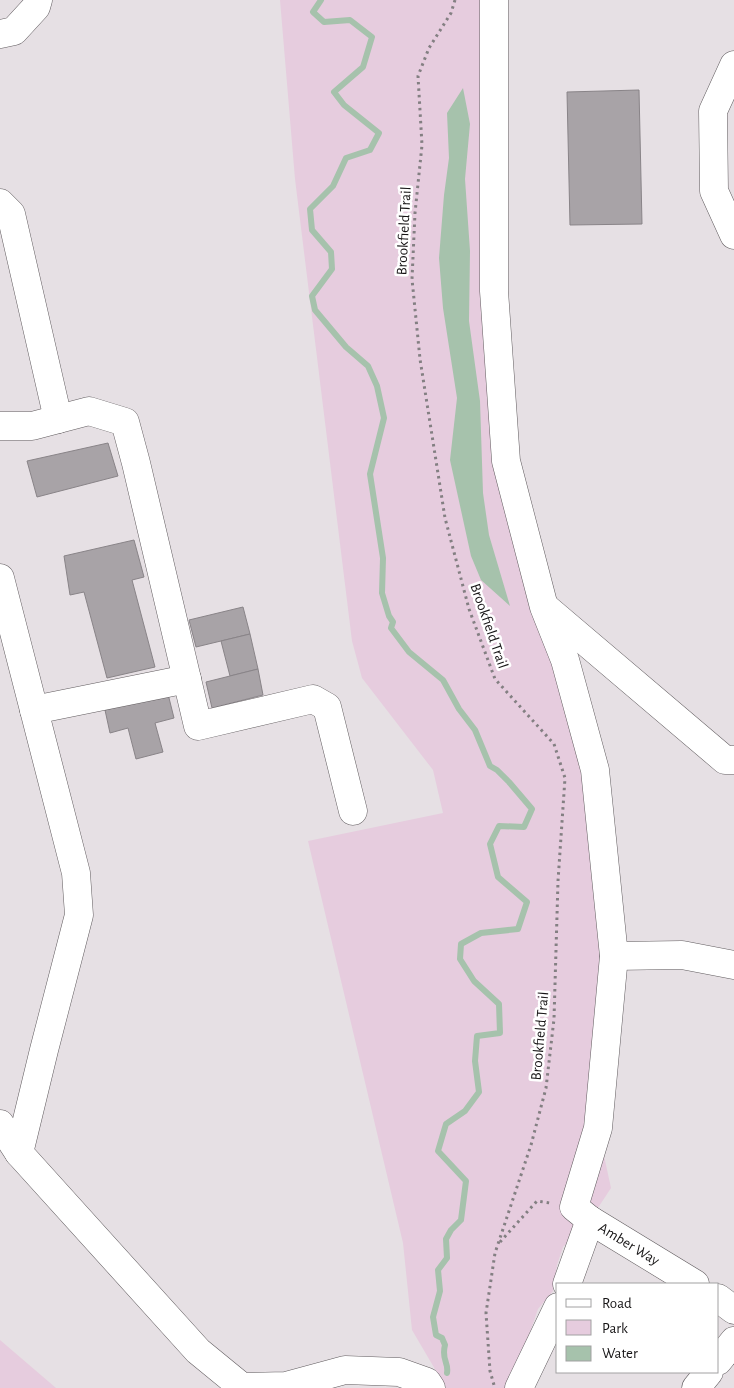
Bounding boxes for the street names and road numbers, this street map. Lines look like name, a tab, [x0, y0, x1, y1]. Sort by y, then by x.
street label: Brookfield Trail	[394, 186, 414, 276]
street label: Brookfield Trail	[467, 582, 511, 670]
street label: Brookfield Trail	[529, 991, 551, 1081]
street label: Amber Way	[596, 1220, 663, 1268]

